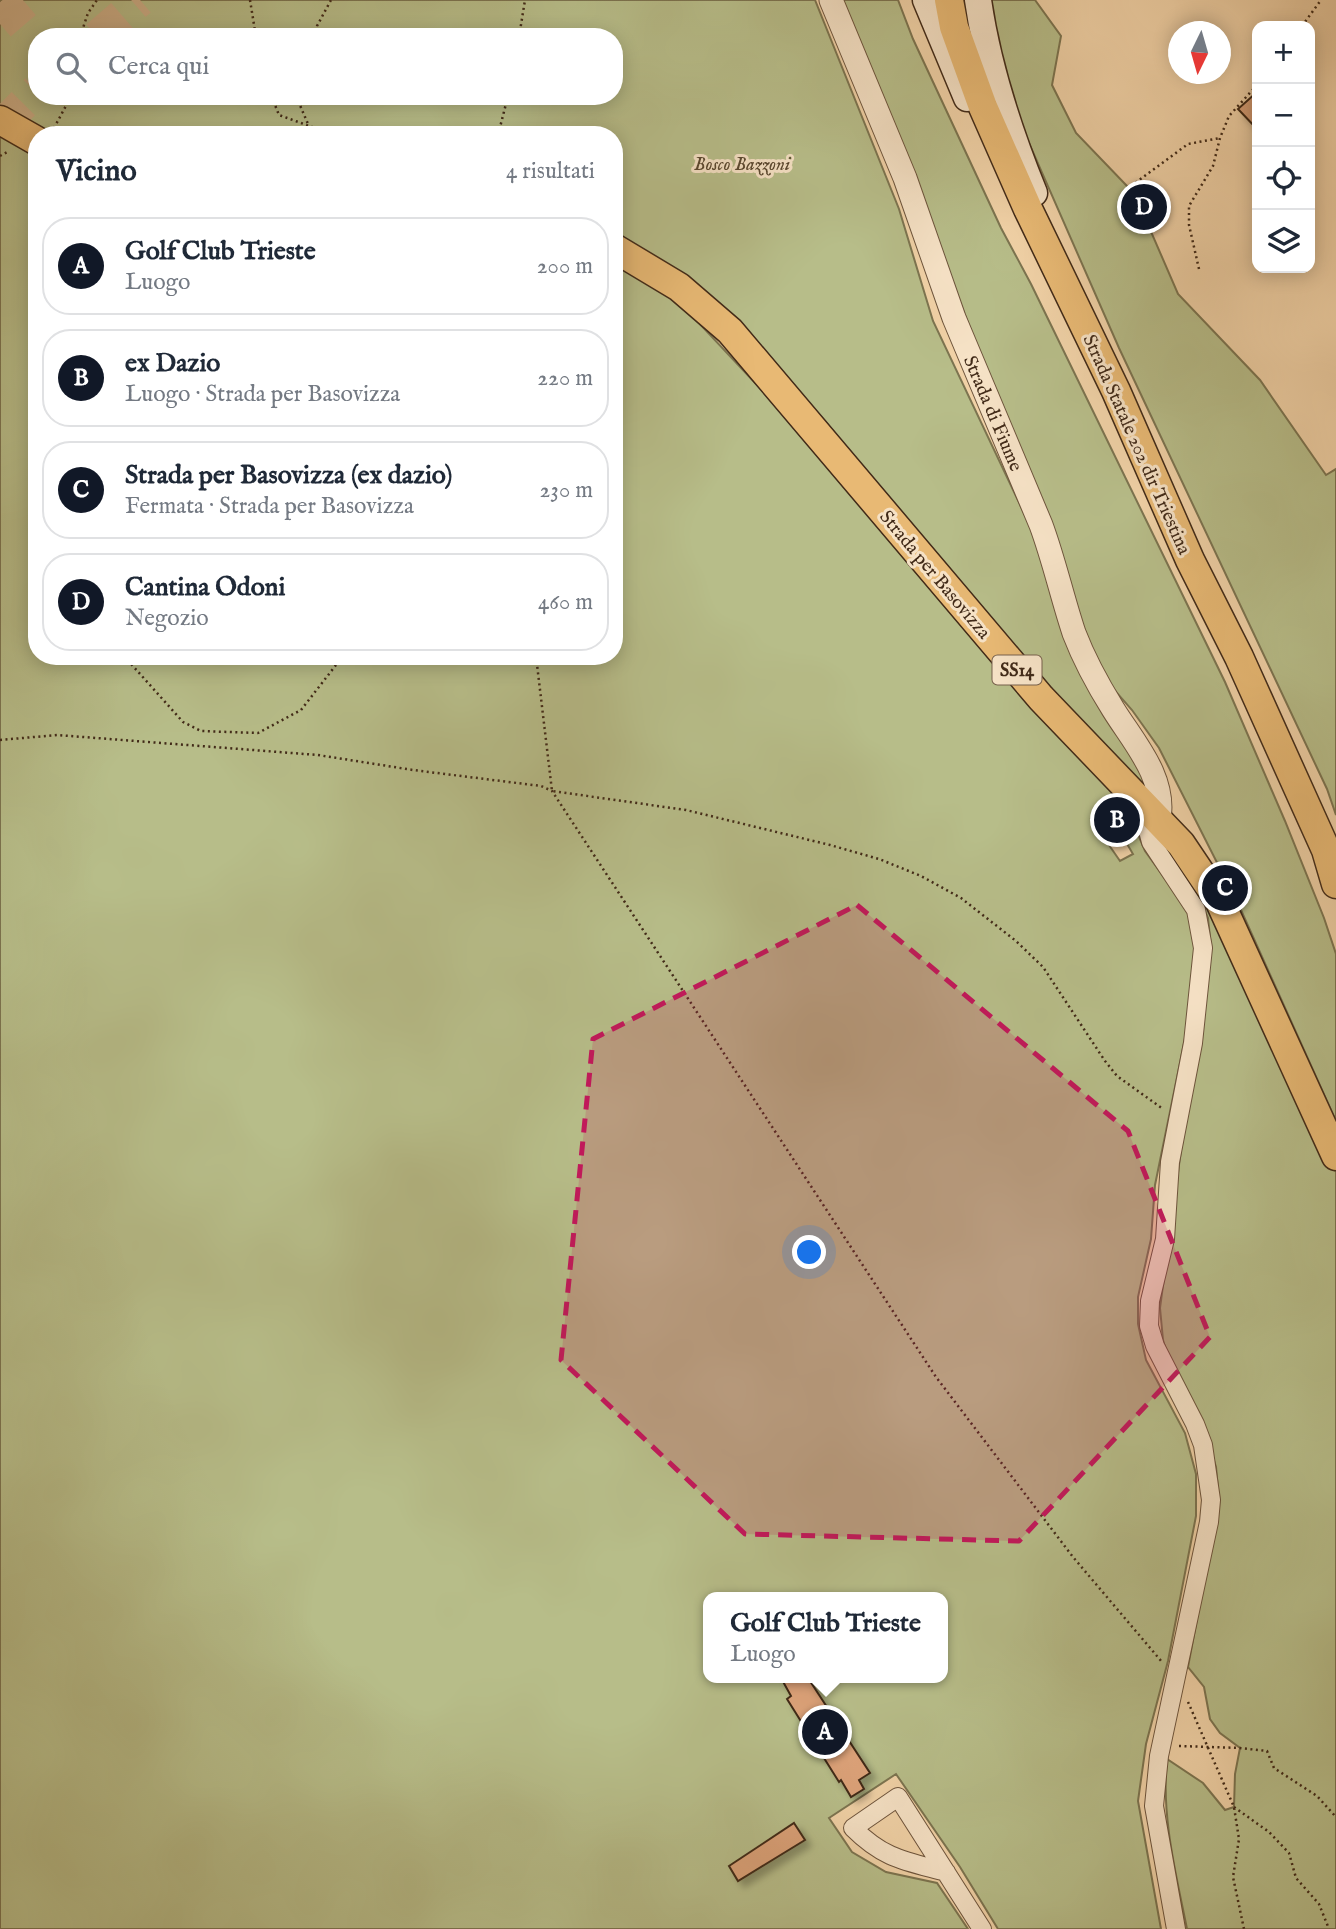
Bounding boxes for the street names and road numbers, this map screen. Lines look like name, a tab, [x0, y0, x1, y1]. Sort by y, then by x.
street label: Strada Statale 202 dir Triestina	[1077, 331, 1196, 559]
street label: Strada di Fiume	[957, 352, 1027, 476]
street label: Strada per Basovizza	[874, 506, 996, 645]
road number: SS14	[992, 656, 1042, 684]

